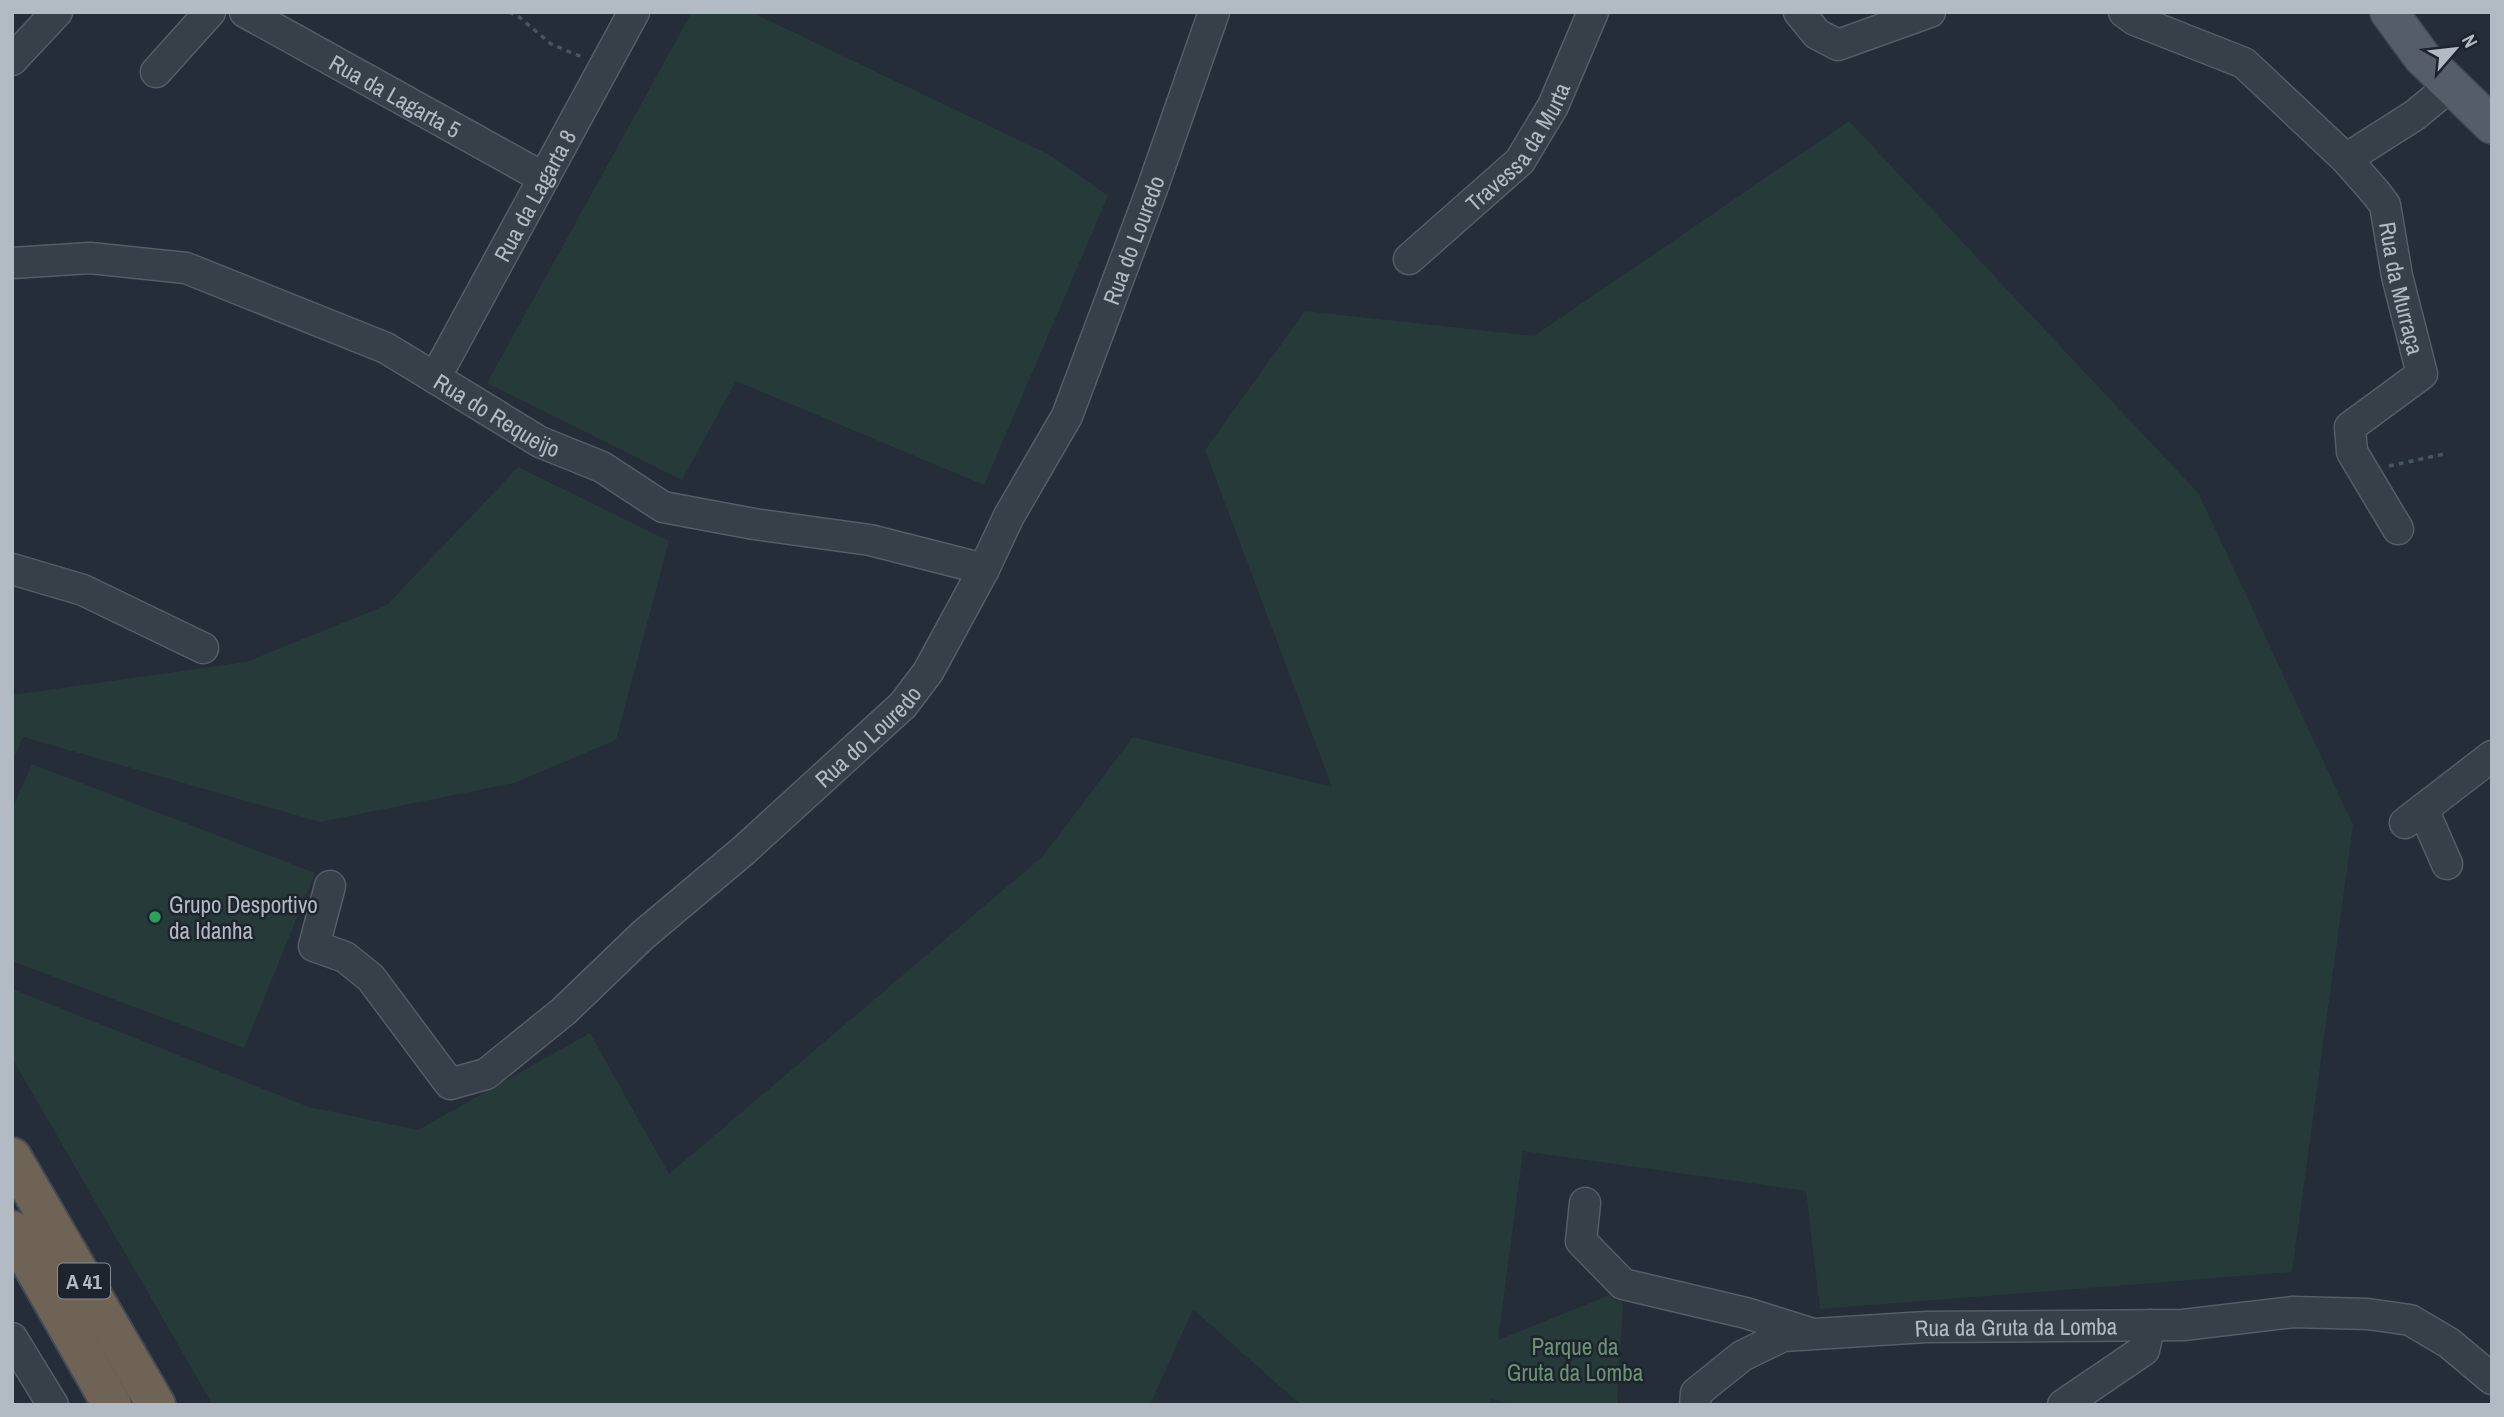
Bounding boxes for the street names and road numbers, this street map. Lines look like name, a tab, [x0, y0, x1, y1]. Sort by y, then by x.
street label: Rua da Lagarta 5	[324, 47, 467, 144]
street label: Travessa da Murta	[1458, 77, 1577, 218]
street label: Rua da Lagarta 8	[486, 124, 583, 267]
street label: Rua do Louredo	[1095, 171, 1171, 309]
street label: Rua da Murraça	[2373, 219, 2432, 358]
street label: Rua do Requeijo	[428, 366, 565, 464]
street label: Rua do Louredo	[808, 679, 928, 794]
road number: A 41	[58, 1264, 110, 1298]
street label: Rua da Gruta da Lomba	[1914, 1310, 2118, 1343]

